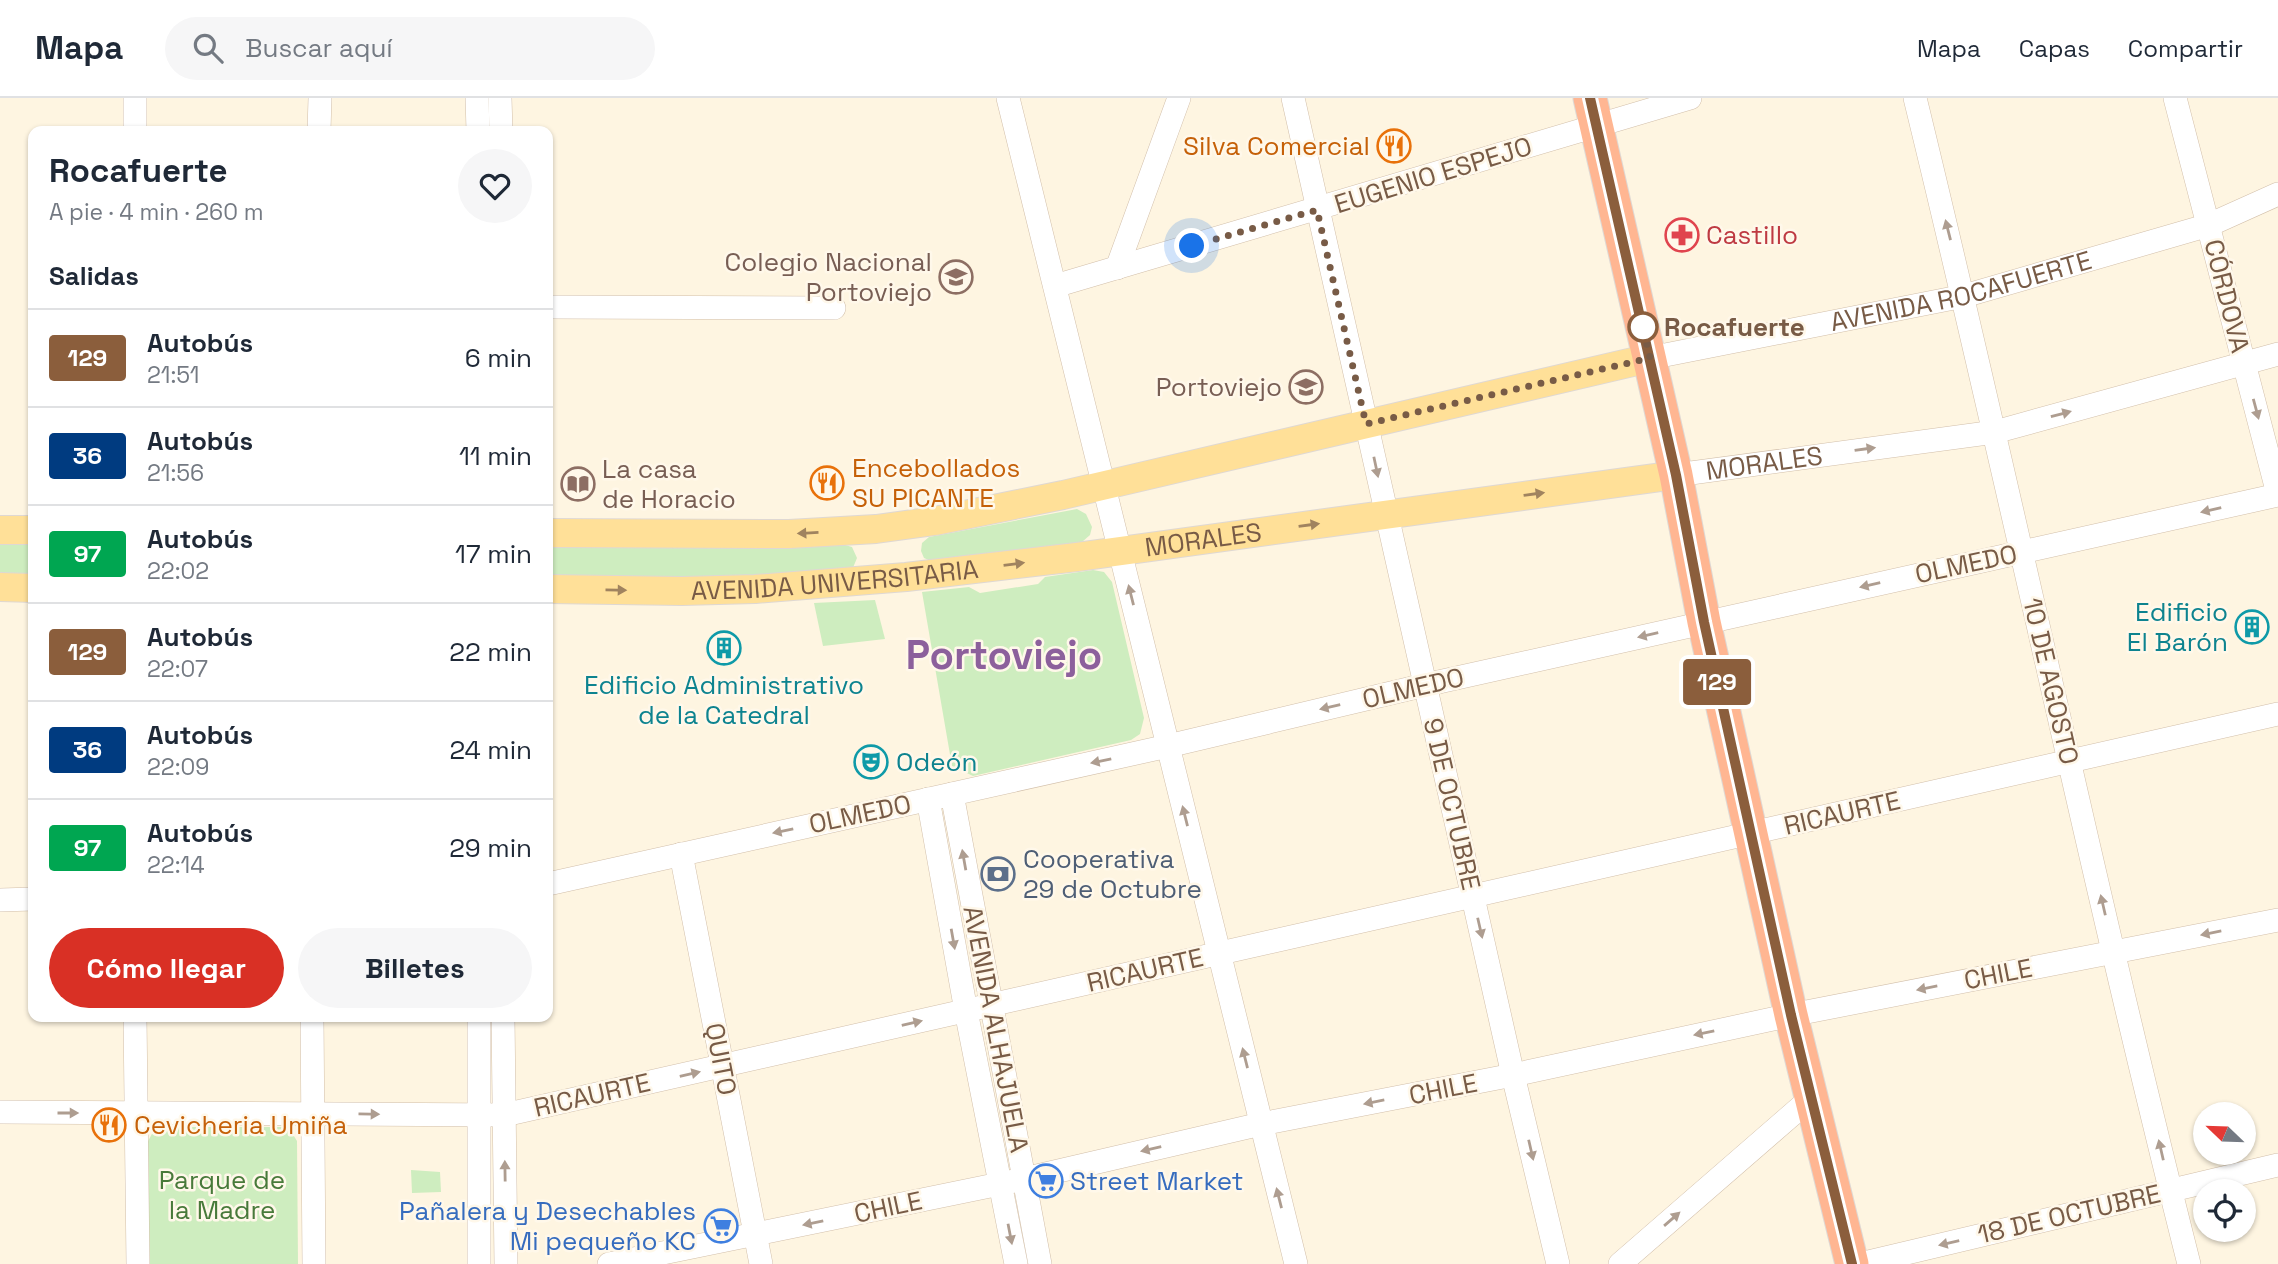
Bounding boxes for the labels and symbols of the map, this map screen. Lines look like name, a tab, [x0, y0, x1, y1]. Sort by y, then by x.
restaurant icon: Silva Comercial	[1375, 127, 1413, 165]
place label: Silva Comercial	[1183, 129, 1370, 163]
street label: EUGENIO ESPEJO	[1330, 129, 1536, 221]
pharmacy icon: Castillo	[1663, 216, 1701, 254]
place label: Castillo	[1706, 218, 1798, 252]
one-way arrow	[1942, 219, 1953, 241]
your location	[1174, 228, 1209, 263]
street label: CÓRDOVA	[2196, 236, 2258, 356]
street label: AVENIDA ROCAFUERTE	[1827, 243, 2095, 339]
place label: Colegio Nacional Portoviejo	[725, 245, 932, 309]
school or university icon: Colegio Nacional Portoviejo	[937, 258, 975, 296]
place label: Rocafuerte	[1664, 310, 1805, 344]
marker: Rocafuerte	[1628, 312, 1658, 342]
school or university icon: Portoviejo	[1287, 368, 1325, 406]
place label: Portoviejo	[1156, 370, 1282, 404]
one-way arrow	[2251, 399, 2262, 421]
one-way arrow	[2051, 408, 2072, 418]
street label: MORALES	[1704, 438, 1825, 488]
one-way arrow	[1854, 444, 1876, 455]
place label: Encebollados SU PICANTE	[852, 451, 1020, 515]
place label: La casa de Horacio	[602, 452, 736, 516]
one-way arrow	[1370, 456, 1381, 478]
restaurant icon: Encebollados SU PICANTE	[808, 464, 846, 502]
library icon: La casa de Horacio	[559, 465, 597, 503]
one-way arrow	[1523, 488, 1545, 499]
one-way arrow	[2200, 504, 2222, 515]
street label: MORALES	[1143, 515, 1264, 565]
one-way arrow	[1298, 519, 1320, 530]
one-way arrow	[797, 528, 819, 539]
street label: OLMEDO	[1912, 537, 2020, 591]
street label: AVENIDA UNIVERSITARIA	[690, 552, 980, 608]
one-way arrow	[1003, 559, 1025, 570]
one-way arrow	[1859, 580, 1881, 591]
one-way arrow	[605, 584, 627, 596]
one-way arrow	[1125, 584, 1136, 606]
street label: 10 DE AGOSTO	[2015, 594, 2087, 768]
place label: Edificio El Barón	[2127, 595, 2228, 659]
building icon: Edificio El Barón	[2233, 608, 2271, 646]
building icon: Edificio Administrativo de la Catedral	[705, 629, 743, 667]
district label: Portoviejo	[906, 630, 1102, 681]
one-way arrow	[1637, 630, 1659, 641]
line badge: 129	[1677, 659, 1757, 705]
street label: OLMEDO	[1359, 660, 1467, 716]
place label: Edificio Administrativo de la Catedral	[584, 668, 864, 732]
one-way arrow	[1319, 702, 1341, 713]
street label: 9 DE OCTUBRE	[1416, 715, 1488, 893]
theatre icon: Odeón	[852, 743, 890, 781]
place label: Odeón	[896, 745, 978, 779]
one-way arrow	[1090, 756, 1112, 767]
street label: RICAURTE	[1780, 783, 1904, 843]
street label: OLMEDO	[806, 787, 914, 841]
one-way arrow	[1179, 805, 1190, 827]
one-way arrow	[772, 826, 794, 837]
place label: Cooperativa 29 de Octubre	[1023, 842, 1202, 906]
one-way arrow	[958, 849, 969, 871]
bank icon: Cooperativa 29 de Octubre	[979, 855, 1017, 893]
one-way arrow	[2098, 894, 2109, 916]
street label: AVENIDA ALHAJUELA	[955, 903, 1037, 1155]
one-way arrow	[1475, 917, 1486, 939]
one-way arrow	[948, 928, 959, 950]
one-way arrow	[2200, 928, 2222, 939]
street label: RICAURTE	[1083, 940, 1207, 1000]
street label: CHILE	[1961, 951, 2035, 997]
one-way arrow	[1916, 983, 1938, 994]
one-way arrow	[901, 1018, 923, 1029]
street label: QUITO	[697, 1020, 745, 1098]
one-way arrow	[1693, 1028, 1715, 1039]
one-way arrow	[1239, 1047, 1250, 1069]
street label: RICAURTE	[530, 1065, 654, 1125]
street label: CHILE	[1406, 1066, 1480, 1112]
one-way arrow	[679, 1068, 701, 1079]
one-way arrow	[1363, 1097, 1385, 1108]
north arrow	[2193, 1102, 2256, 1166]
restaurant icon: Cevicheria Umiña	[90, 1106, 128, 1144]
one-way arrow	[57, 1107, 79, 1119]
place label: Cevicheria Umiña	[134, 1108, 348, 1142]
one-way arrow	[358, 1108, 380, 1120]
one-way arrow	[1526, 1139, 1537, 1161]
one-way arrow	[2155, 1139, 2166, 1161]
one-way arrow	[1140, 1144, 1162, 1155]
one-way arrow	[499, 1160, 510, 1182]
supermarket icon: Street Market	[1027, 1162, 1065, 1200]
park label: Parque de la Madre	[159, 1163, 285, 1227]
place label: Street Market	[1070, 1164, 1244, 1198]
street label: 18 DE OCTUBRE	[1974, 1176, 2164, 1252]
street label: CHILE	[851, 1183, 925, 1231]
one-way arrow	[1273, 1187, 1284, 1209]
place label: Pañalera y Desechables Mi pequeño KC	[399, 1194, 696, 1258]
supermarket icon: Pañalera y Desechables Mi pequeño KC	[702, 1207, 740, 1245]
one-way arrow	[1663, 1212, 1680, 1227]
one-way arrow	[802, 1217, 824, 1228]
one-way arrow	[1005, 1223, 1016, 1245]
one-way arrow	[1938, 1237, 1960, 1248]

